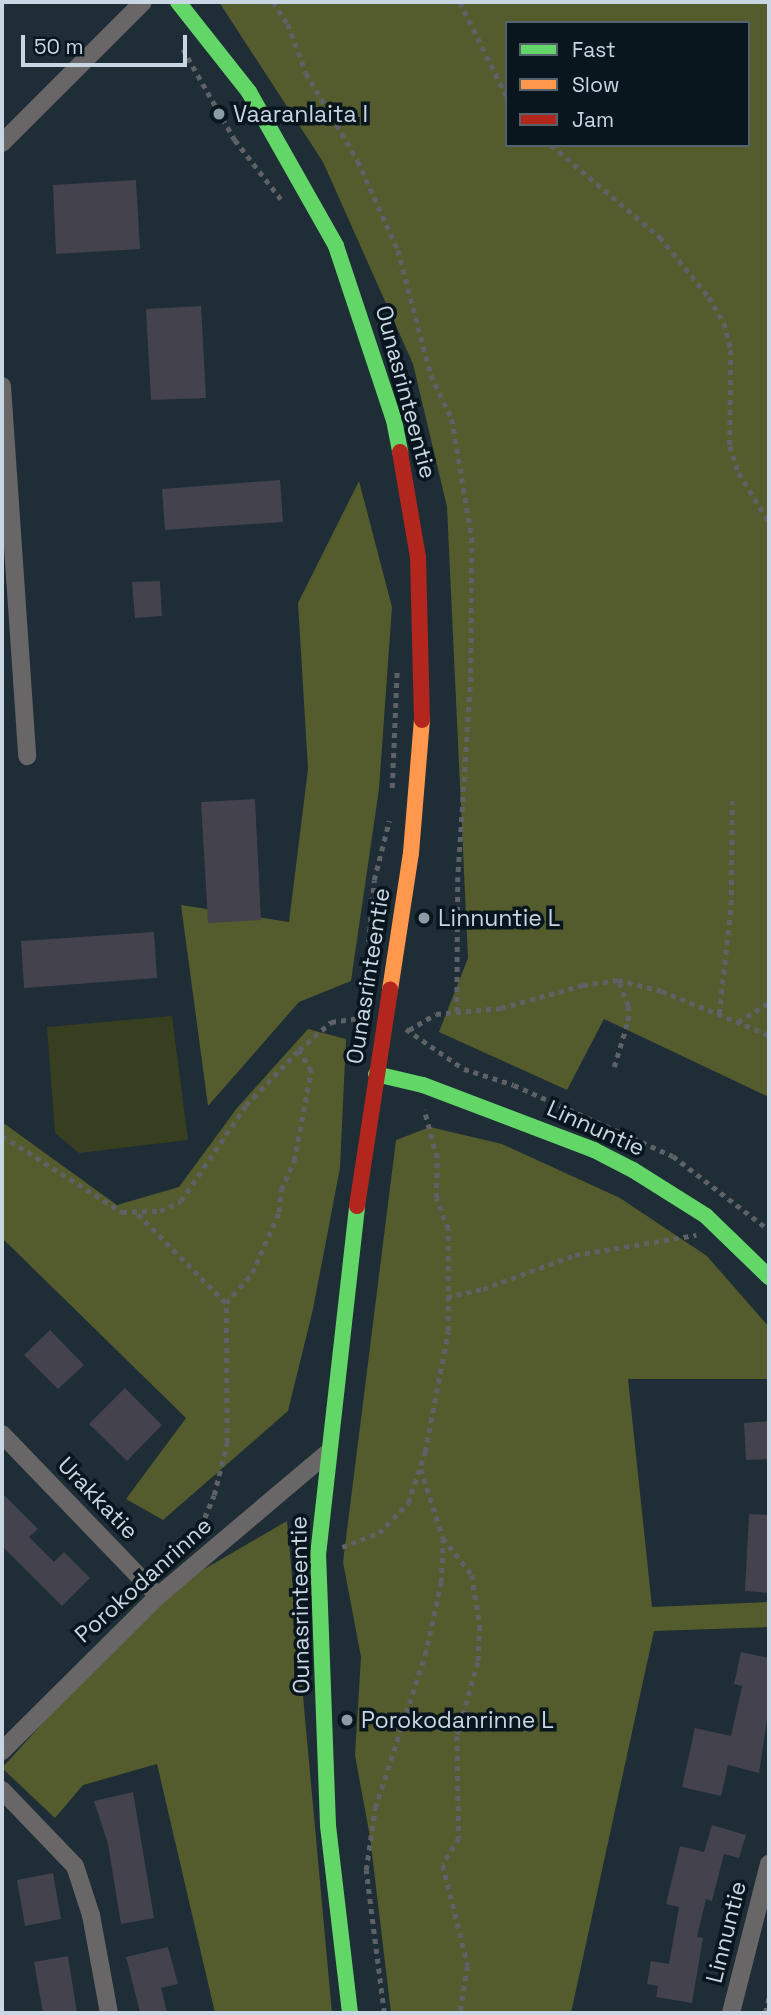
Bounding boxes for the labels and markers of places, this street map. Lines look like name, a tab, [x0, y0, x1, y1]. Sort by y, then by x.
place label: Vaaranlaita I	[233, 100, 368, 128]
marker: Vaaranlaita I	[211, 106, 227, 122]
place label: Linnuntie L	[438, 904, 560, 932]
marker: Linnuntie L	[416, 910, 432, 926]
place label: Porokodanrinne L	[361, 1706, 554, 1734]
marker: Porokodanrinne L	[339, 1712, 355, 1728]

